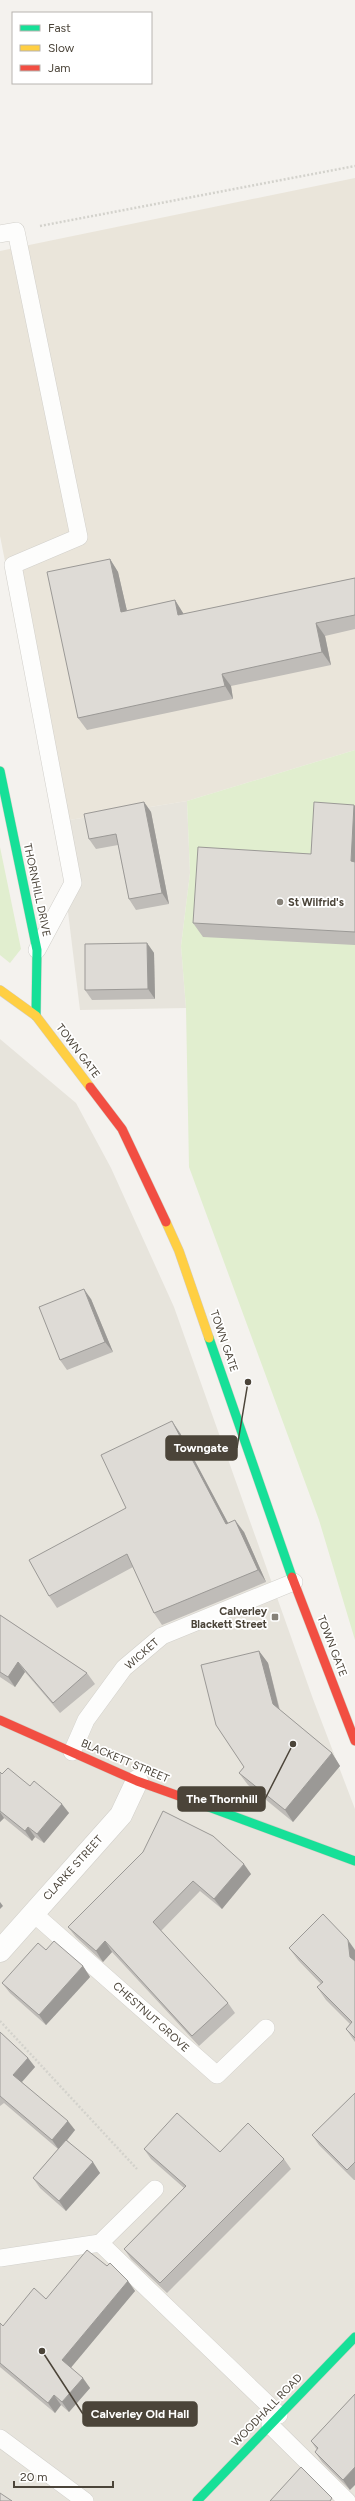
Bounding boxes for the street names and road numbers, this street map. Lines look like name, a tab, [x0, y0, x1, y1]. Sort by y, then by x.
street label: THORNHILL DRIVE	[21, 842, 53, 938]
street label: TOWN GATE	[53, 1021, 103, 1081]
street label: TOWN GATE	[207, 1308, 241, 1374]
street label: TOWN GATE	[314, 1614, 350, 1678]
street label: WICKET	[122, 1636, 162, 1672]
street label: BLACKETT STREET	[79, 1737, 171, 1785]
street label: CLARKE STREET	[40, 1833, 106, 1903]
street label: CHESTNUT GROVE	[110, 1979, 192, 2055]
street label: WOODHALL ROAD	[229, 2371, 305, 2449]

